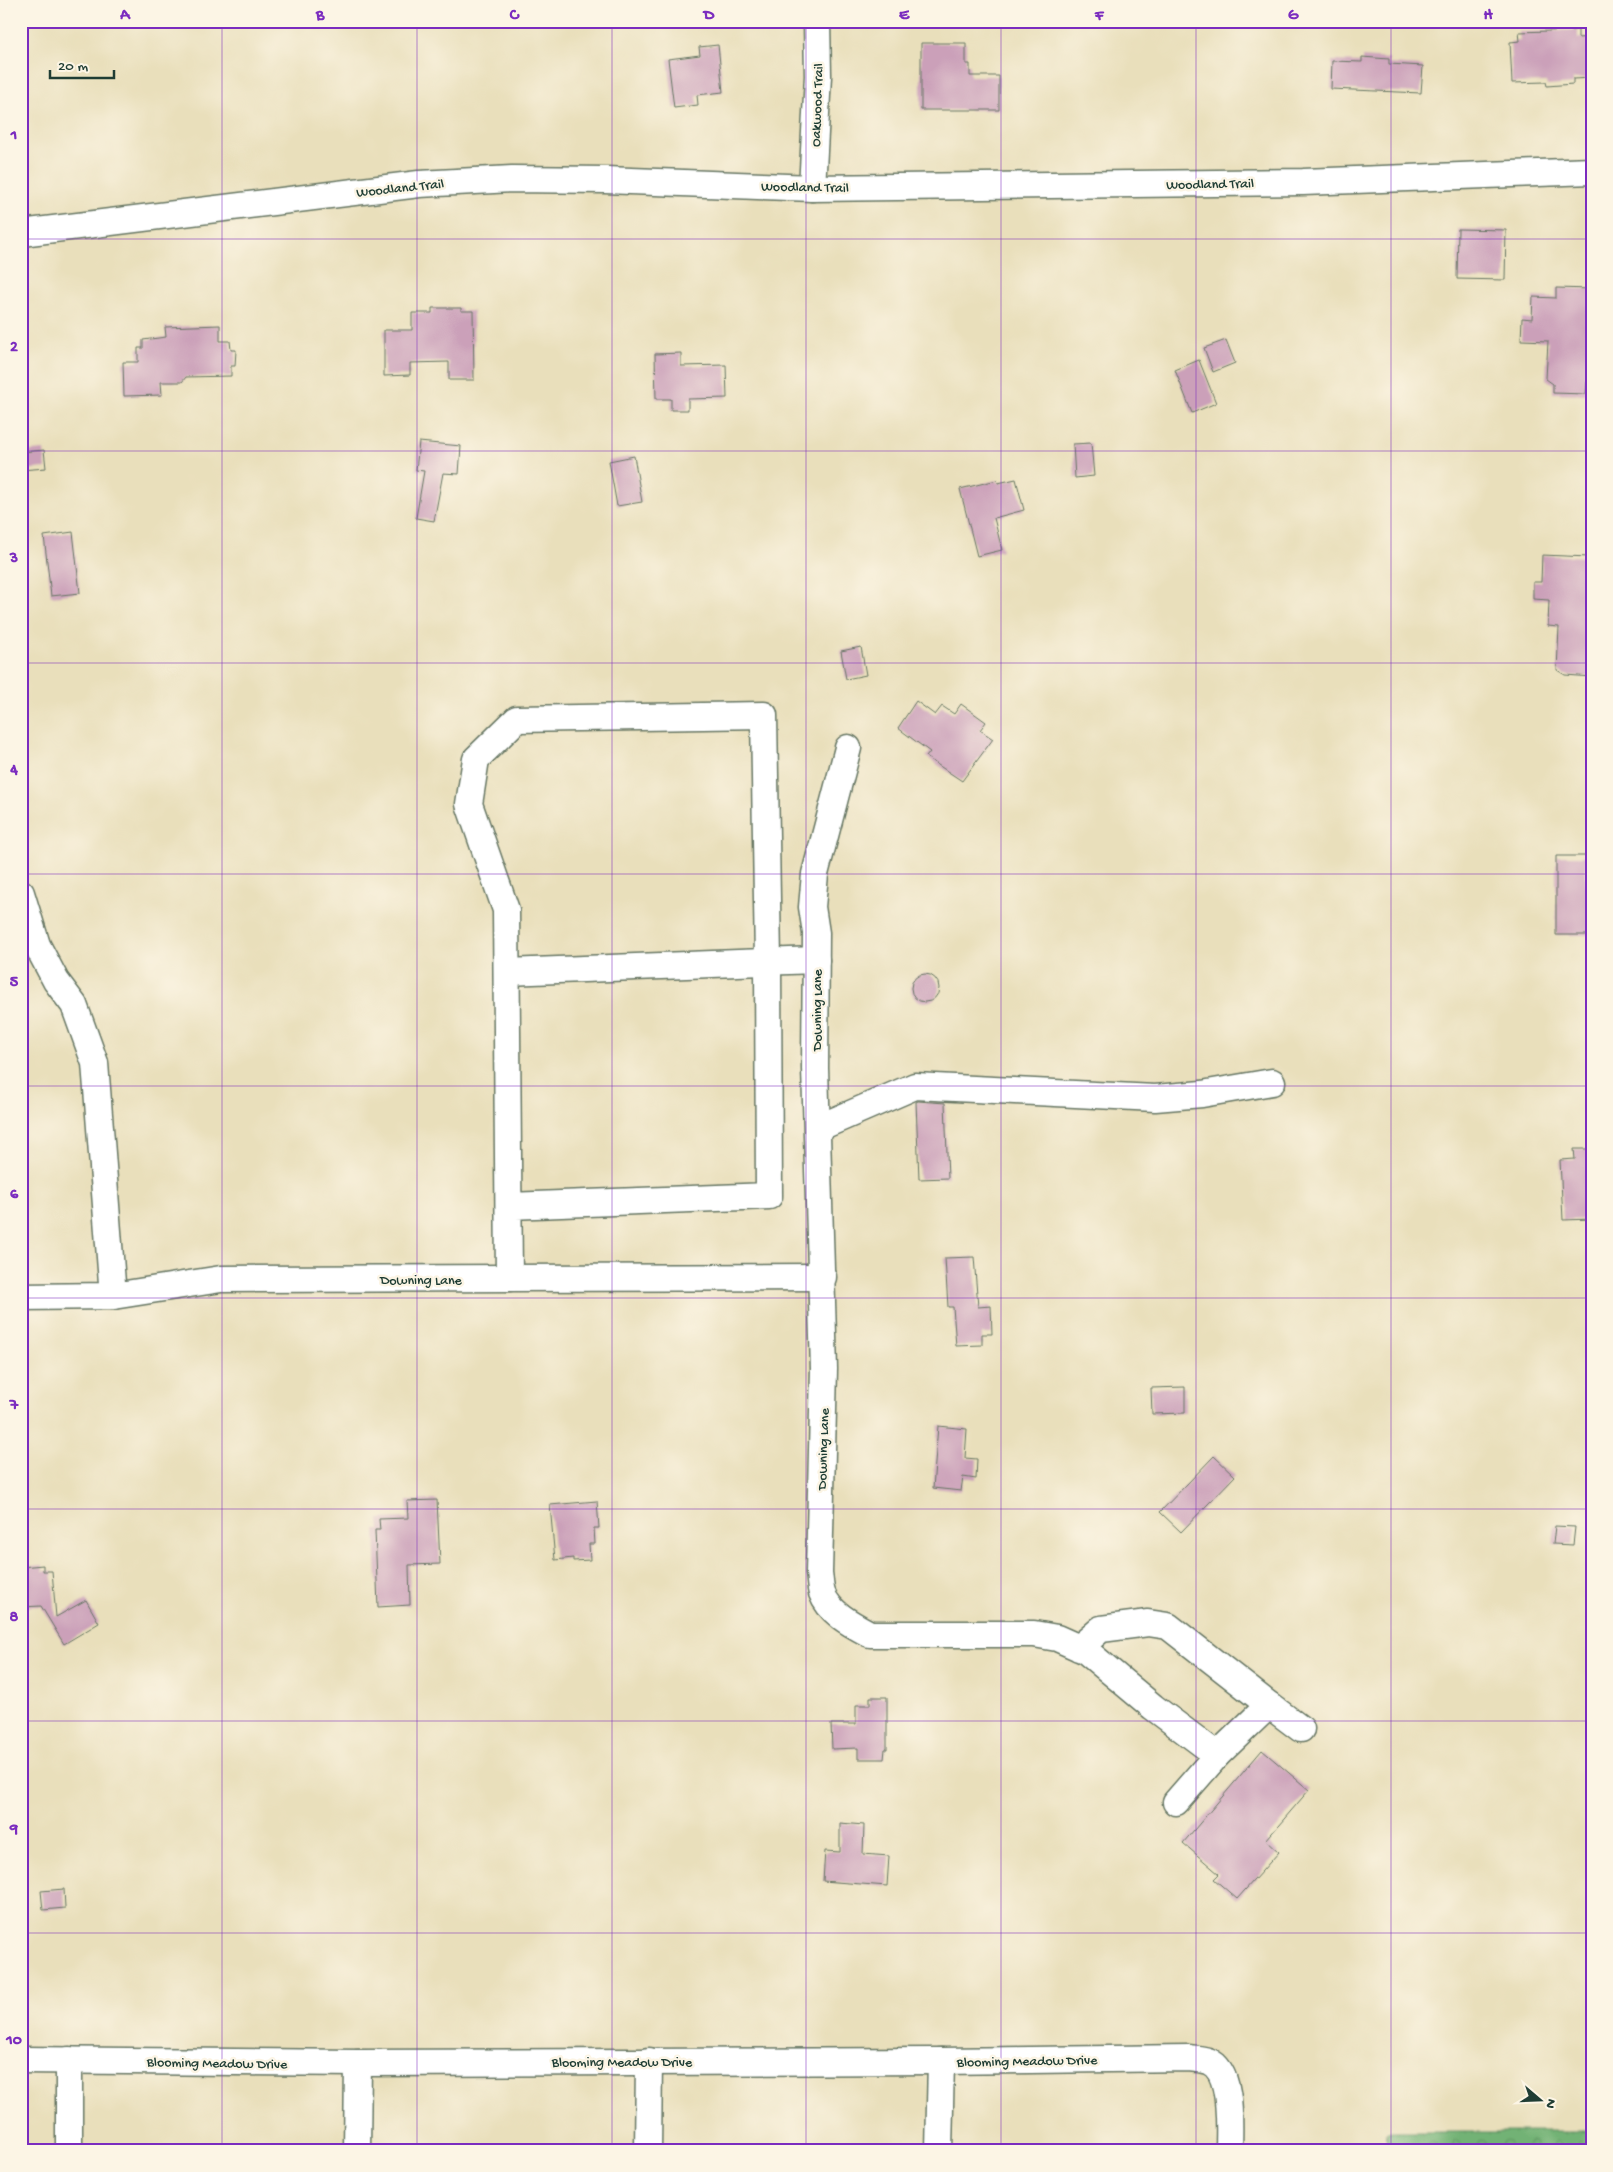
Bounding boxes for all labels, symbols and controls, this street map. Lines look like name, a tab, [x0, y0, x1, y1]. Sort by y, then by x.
text: A	[119, 7, 131, 26]
text: B	[315, 7, 325, 26]
text: C	[509, 7, 520, 26]
text: D	[702, 7, 715, 26]
text: E	[899, 7, 910, 26]
text: F	[1094, 7, 1105, 26]
text: G	[1288, 7, 1299, 26]
text: H	[1483, 7, 1493, 26]
scale bar	[50, 48, 114, 80]
text: 20 m	[58, 58, 88, 76]
street label: Oakwood Trail	[809, 63, 828, 147]
text: 1	[10, 127, 17, 146]
street label: Woodland Trail	[356, 176, 445, 203]
street label: Woodland Trail	[1166, 176, 1254, 195]
street label: Woodland Trail	[761, 179, 849, 198]
text: 2	[10, 339, 18, 358]
text: 3	[9, 550, 18, 569]
text: 4	[9, 762, 18, 781]
street label: Downing Lane	[810, 968, 827, 1052]
text: 5	[10, 974, 19, 993]
text: 6	[10, 1186, 19, 1205]
street label: Downing Lane	[379, 1273, 463, 1290]
text: 7	[9, 1397, 19, 1416]
street label: Downing Lane	[815, 1407, 834, 1491]
text: 8	[10, 1609, 19, 1628]
text: 9	[9, 1821, 18, 1840]
text: 10	[5, 2032, 22, 2051]
street label: Blooming Meadow Drive	[956, 2053, 1098, 2072]
street label: Blooming Meadow Drive	[146, 2055, 288, 2074]
street label: Blooming Meadow Drive	[551, 2055, 693, 2072]
north arrow	[1516, 2074, 1566, 2124]
text: N	[1540, 2096, 1559, 2111]

